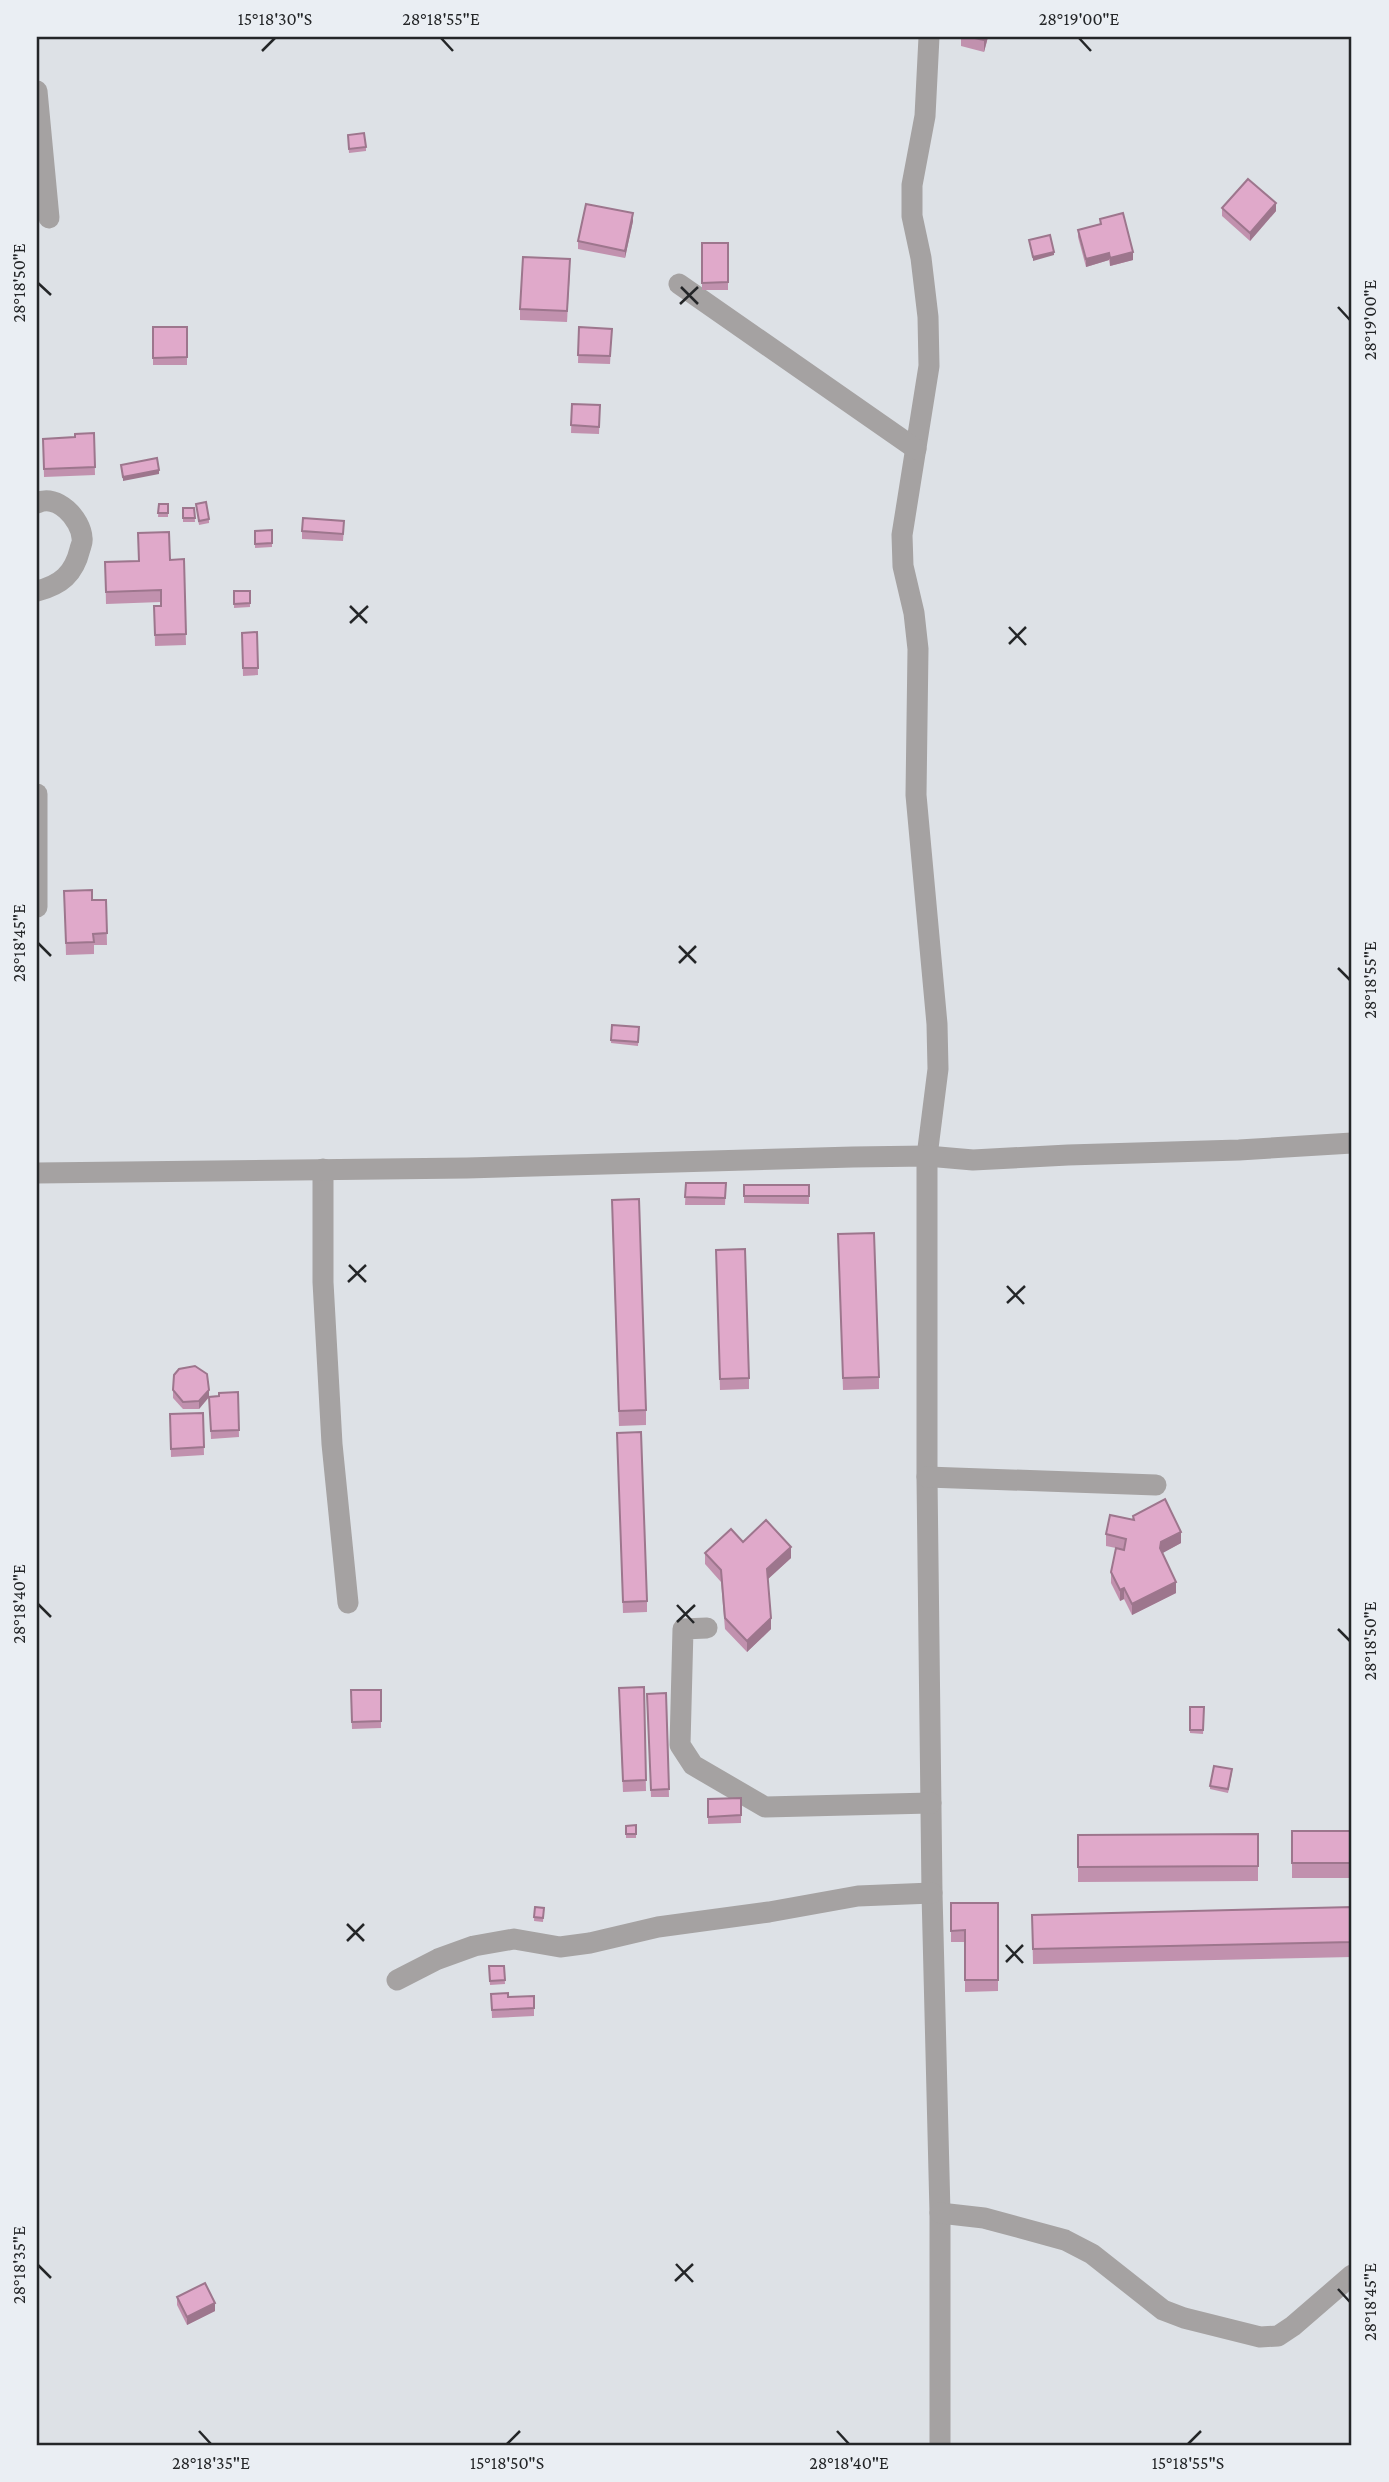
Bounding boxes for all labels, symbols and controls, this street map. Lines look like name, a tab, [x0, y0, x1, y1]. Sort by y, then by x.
text: 15°18'30"S	[238, 9, 312, 29]
text: 28°18'55"E	[402, 9, 480, 29]
text: 28°19'00"E	[1039, 9, 1120, 29]
text: 28°18'50"E	[9, 243, 29, 323]
text: 28°19'00"E	[1360, 279, 1380, 360]
text: 28°18'45"E	[9, 904, 29, 982]
text: 28°18'55"E	[1360, 941, 1380, 1019]
text: 28°18'40"E	[9, 1564, 29, 1644]
text: 28°18'50"E	[1360, 1601, 1380, 1681]
text: 28°18'35"E	[9, 2226, 29, 2304]
text: 28°18'45"E	[1360, 2263, 1380, 2341]
text: 28°18'35"E	[172, 2453, 250, 2473]
text: 15°18'50"S	[470, 2453, 544, 2473]
text: 28°18'40"E	[809, 2453, 889, 2473]
text: 15°18'55"S	[1152, 2453, 1224, 2473]

